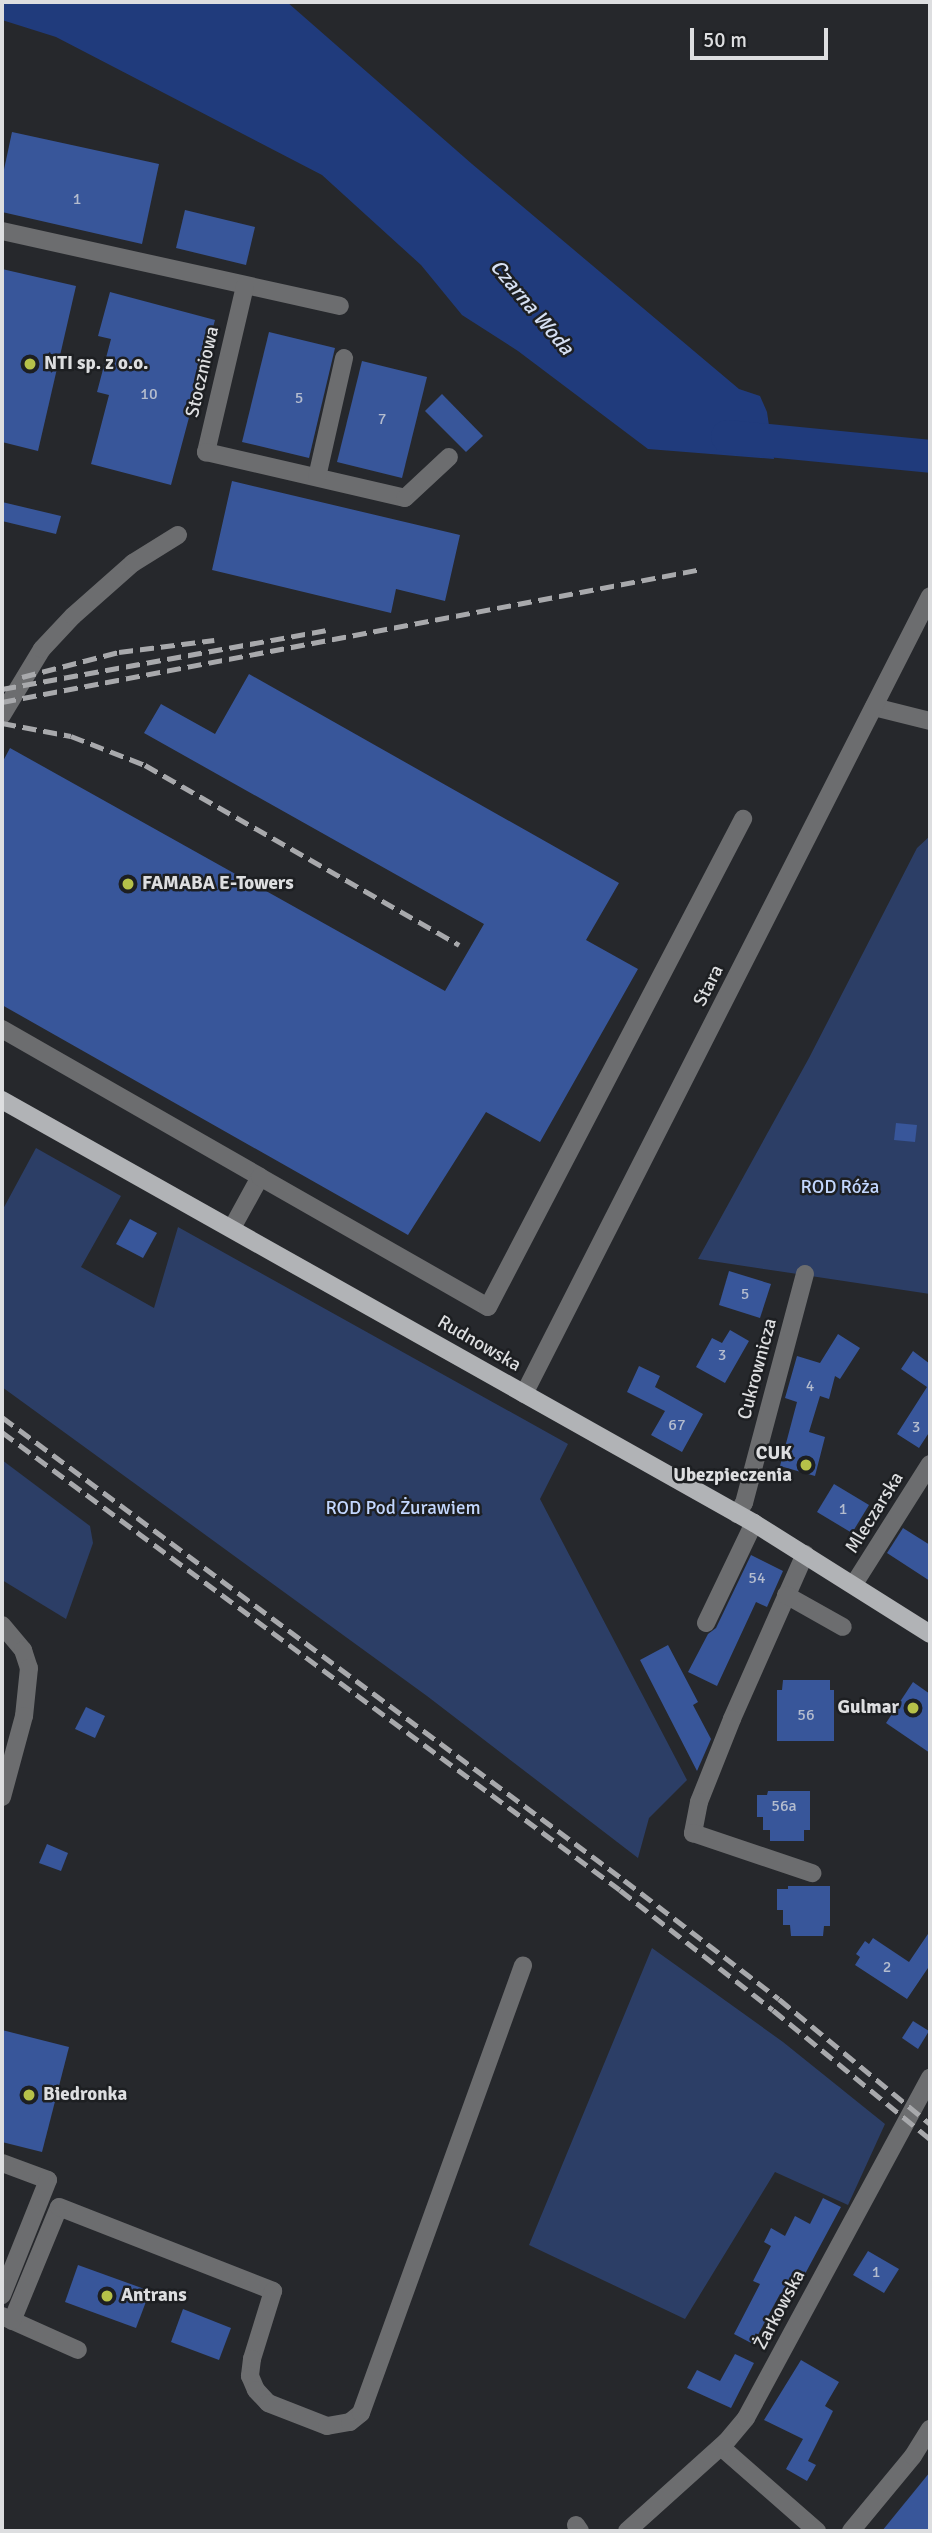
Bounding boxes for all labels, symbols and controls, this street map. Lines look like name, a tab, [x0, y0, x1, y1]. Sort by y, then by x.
scale bar	[694, 14, 832, 58]
text: 50 m	[703, 27, 747, 53]
house number: 1	[73, 189, 81, 209]
water label: Czarna Woda	[485, 254, 579, 360]
street label: Stoczniowa	[181, 324, 225, 420]
place label: NTI sp. z o.o.	[44, 353, 148, 375]
marker: NTI sp. z o.o.	[22, 356, 38, 372]
house number: 10	[140, 384, 158, 404]
house number: 5	[295, 388, 303, 408]
house number: 7	[378, 409, 386, 429]
place label: FAMABA E-Towers	[142, 873, 294, 895]
marker: FAMABA E-Towers	[120, 876, 136, 892]
street label: Stara	[689, 962, 729, 1010]
park label: ROD Róża	[801, 1177, 879, 1199]
house number: 5	[741, 1284, 749, 1304]
street label: Rudnowska	[433, 1311, 525, 1377]
street label: Cukrownicza	[734, 1316, 782, 1422]
house number: 3	[718, 1345, 726, 1365]
house number: 4	[806, 1376, 814, 1396]
house number: 67	[668, 1415, 686, 1435]
house number: 3	[912, 1417, 920, 1437]
place label: CUK Ubezpieczenia	[673, 1443, 792, 1487]
marker: CUK Ubezpieczenia	[798, 1457, 814, 1473]
street label: Mleczarska	[841, 1468, 909, 1558]
park label: ROD Pod Żurawiem	[325, 1498, 481, 1520]
house number: 1	[839, 1499, 847, 1519]
house number: 54	[748, 1568, 766, 1588]
place label: Gulmar	[838, 1697, 899, 1719]
marker: Gulmar	[905, 1700, 921, 1716]
house number: 56	[797, 1705, 815, 1725]
house number: 56a	[771, 1796, 797, 1816]
house number: 2	[883, 1957, 891, 1977]
place label: Biedronka	[43, 2084, 127, 2106]
marker: Biedronka	[21, 2087, 37, 2103]
house number: 1	[872, 2262, 880, 2282]
street label: Żarkowska	[749, 2266, 811, 2354]
place label: Antrans	[121, 2285, 187, 2307]
marker: Antrans	[99, 2288, 115, 2304]

